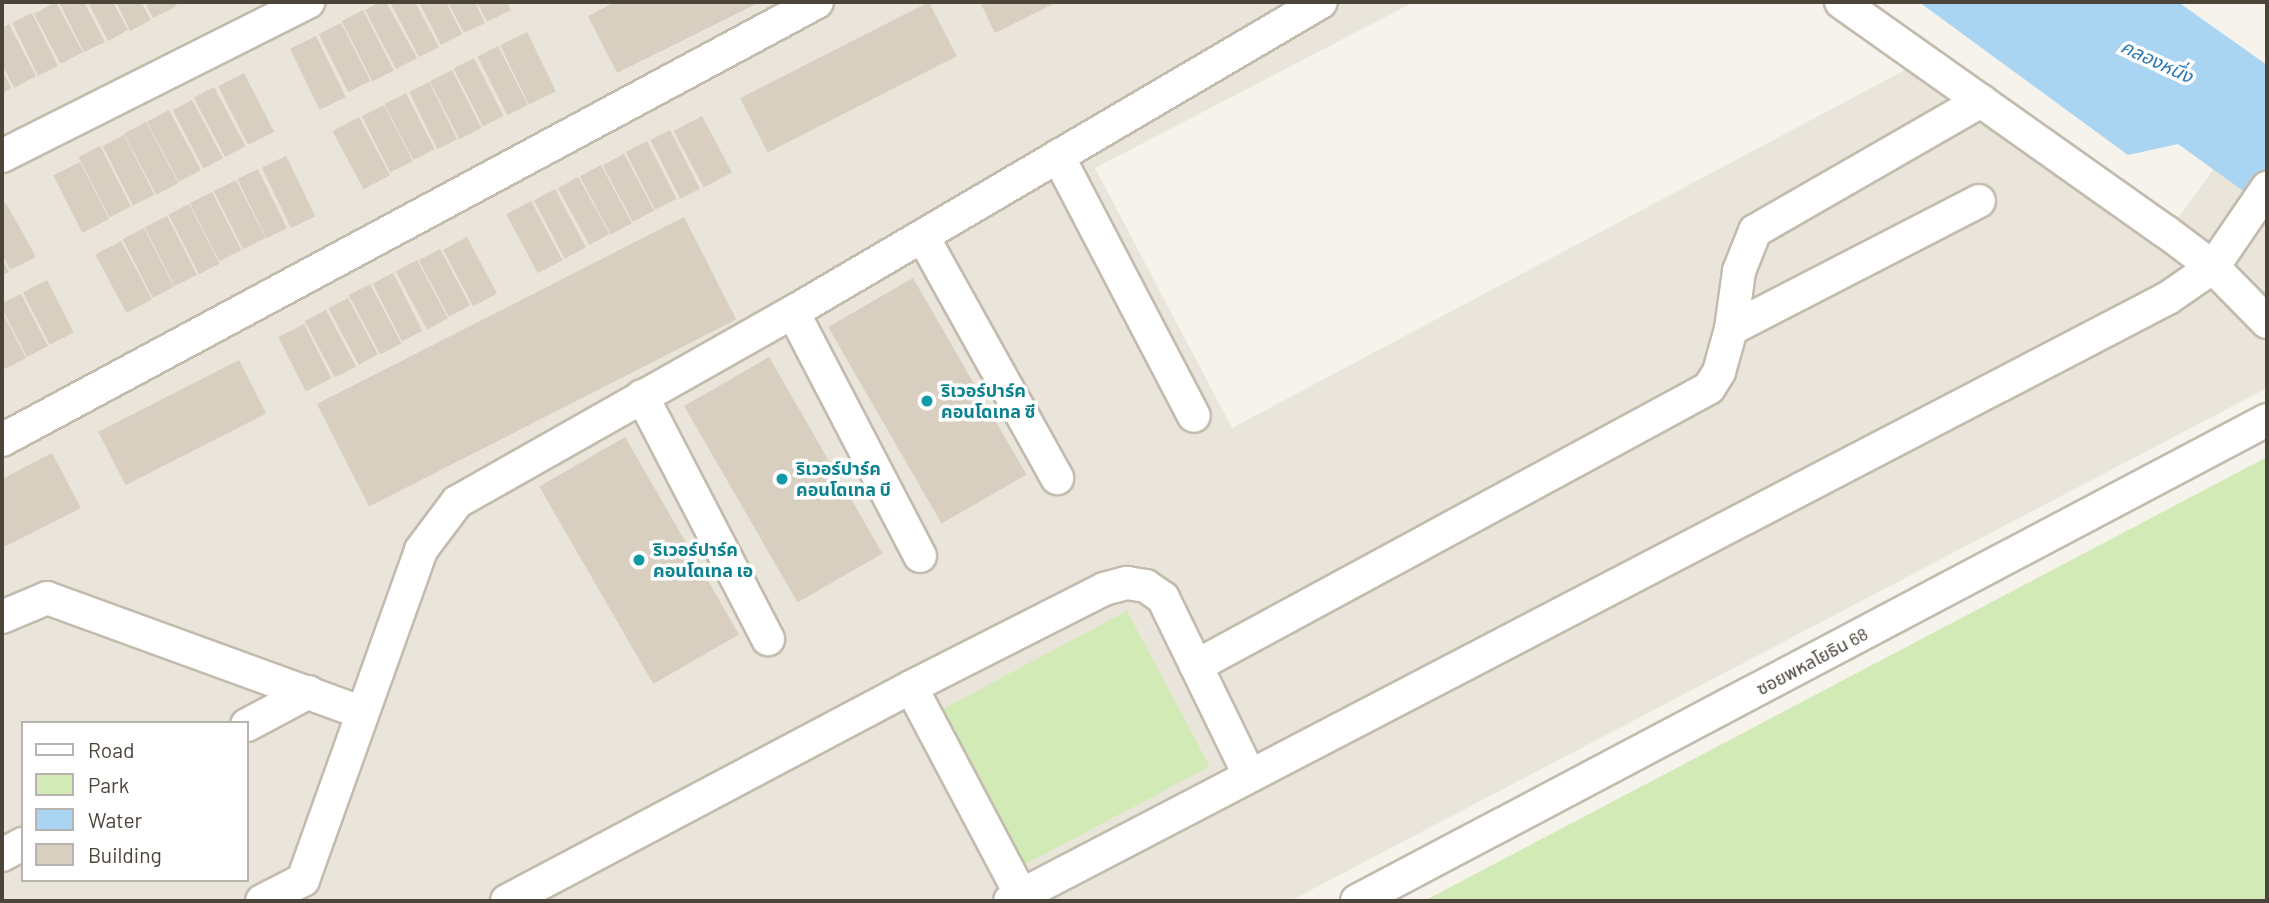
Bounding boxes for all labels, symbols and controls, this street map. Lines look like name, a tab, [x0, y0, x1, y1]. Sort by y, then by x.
water label: คลองหนึ่ง	[2117, 34, 2197, 88]
place label: ริเวอร์ปาร์ค คอนโดเทล ซี	[941, 380, 1035, 422]
marker: ริเวอร์ปาร์ค คอนโดเทล ซี	[919, 393, 935, 409]
place label: ริเวอร์ปาร์ค คอนโดเทล บี	[796, 458, 891, 500]
marker: ริเวอร์ปาร์ค คอนโดเทล บี	[774, 471, 790, 487]
place label: ริเวอร์ปาร์ค คอนโดเทล เอ	[653, 539, 753, 582]
marker: ริเวอร์ปาร์ค คอนโดเทล เอ	[631, 552, 647, 568]
street label: ซอยพหลโยธิน 68	[1753, 623, 1871, 699]
legend	[21, 721, 248, 882]
text: Road	[88, 737, 134, 762]
text: Park	[88, 772, 129, 797]
text: Water	[88, 807, 142, 832]
text: Building	[88, 842, 162, 867]

